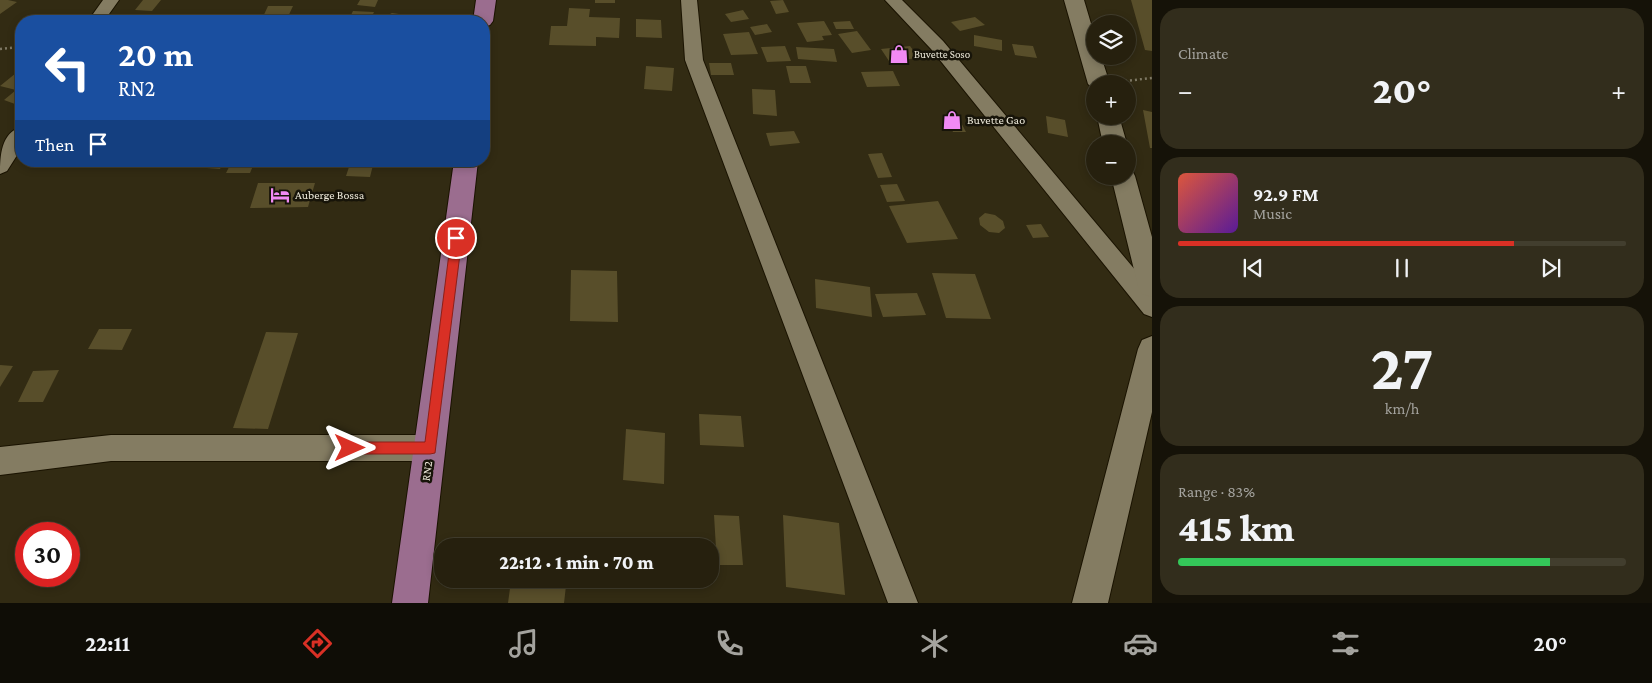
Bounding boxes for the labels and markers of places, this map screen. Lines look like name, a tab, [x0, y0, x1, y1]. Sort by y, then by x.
shop icon: Buvette Soso	[888, 43, 910, 65]
place label: Buvette Soso	[914, 48, 971, 60]
shop icon: Buvette Gao	[941, 109, 963, 131]
place label: Buvette Gao	[967, 113, 1025, 127]
hotel icon: Auberge Bossa	[269, 184, 291, 206]
place label: Auberge Bossa	[295, 188, 365, 202]
pin	[435, 217, 477, 259]

